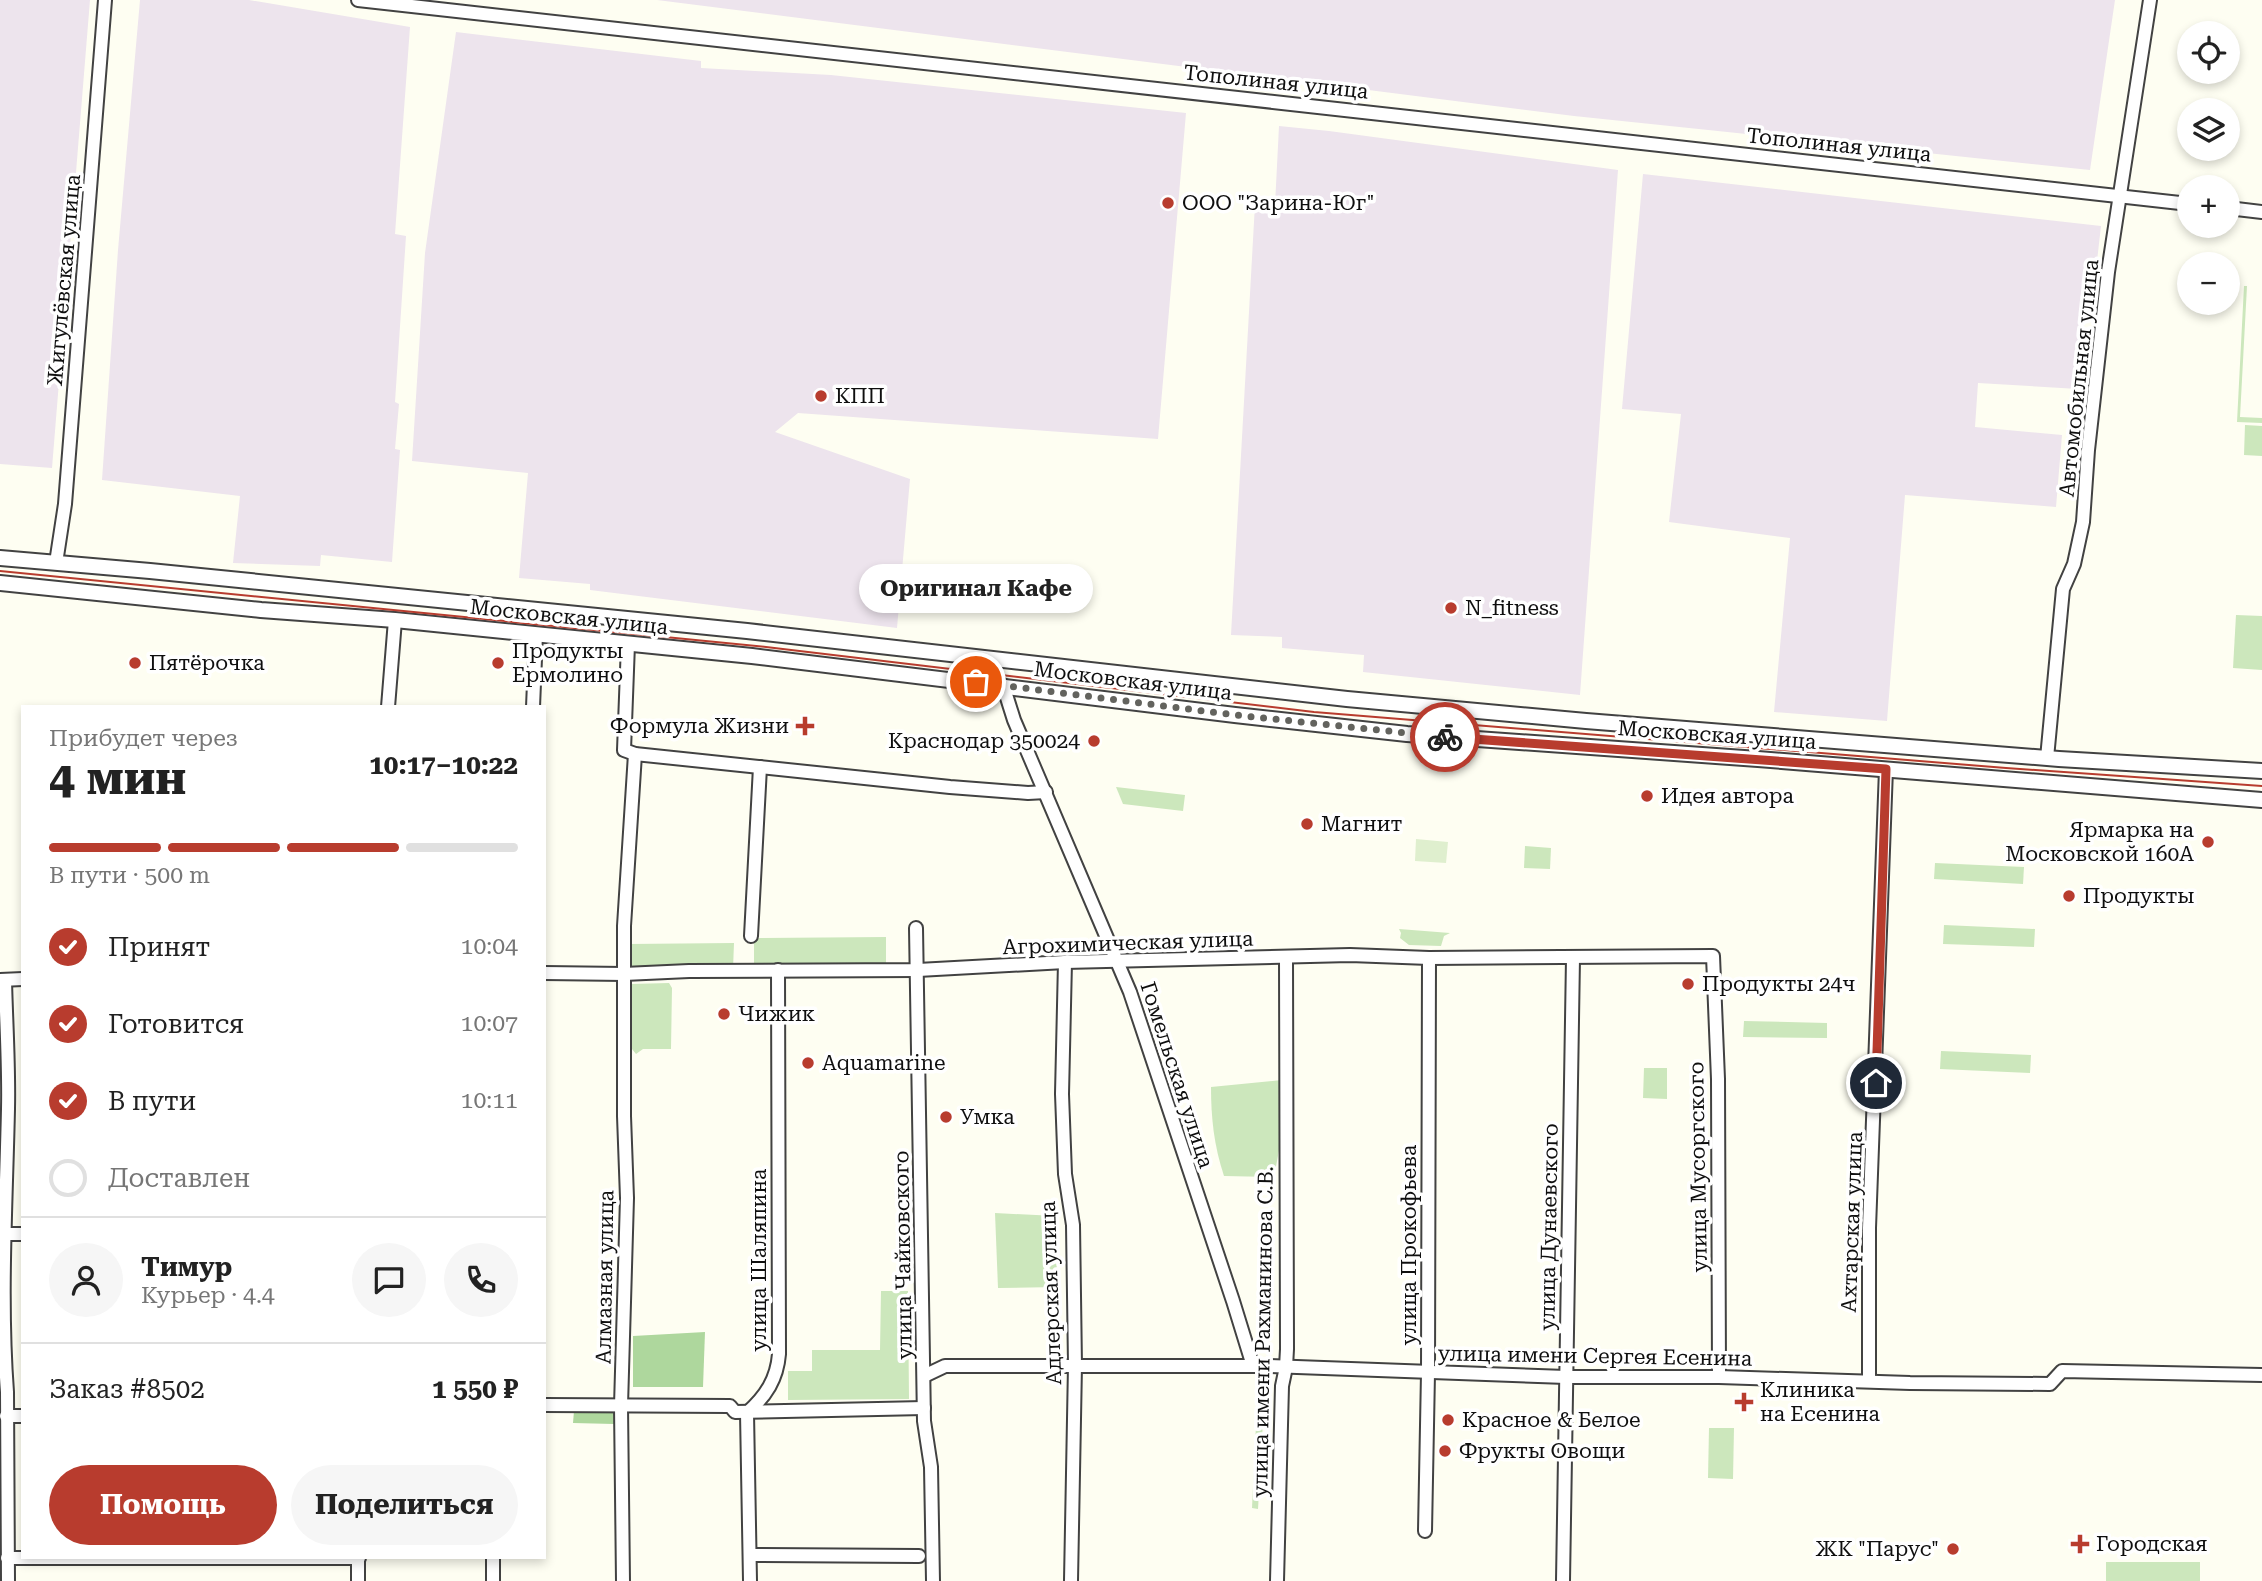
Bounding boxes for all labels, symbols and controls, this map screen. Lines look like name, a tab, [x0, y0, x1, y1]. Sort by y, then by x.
map controls	[2177, 21, 2240, 315]
button: locate	[2177, 21, 2240, 84]
street label: Тополиная улица	[1182, 60, 1370, 104]
button: layers	[2177, 98, 2240, 161]
street label: Тополиная улица	[1745, 123, 1933, 167]
street label: Жигулёвская улица	[43, 173, 85, 387]
button: +	[2177, 175, 2240, 238]
place label: ООО "Зарина-Юг"	[1182, 191, 1374, 215]
marker: ООО "Зарина-Юг"	[1160, 195, 1176, 211]
button: −	[2177, 252, 2240, 315]
street label: Автомобильная улица	[2055, 257, 2103, 498]
place label: КПП	[835, 384, 885, 408]
marker: КПП	[813, 388, 829, 404]
callout: Оригинал Кафе	[859, 563, 1093, 612]
text: Оригинал Кафе	[880, 575, 1072, 602]
street label: Московская улица	[469, 595, 670, 639]
place label: N_fitness	[1465, 596, 1559, 620]
marker: N_fitness	[1443, 600, 1459, 616]
place label: Продукты Ермолино	[512, 639, 624, 687]
place label: Пятёрочка	[149, 651, 265, 675]
pin	[946, 652, 1006, 712]
marker: Пятёрочка	[127, 655, 143, 671]
marker: Продукты Ермолино	[490, 655, 506, 671]
street label: Московская улица	[1033, 657, 1234, 705]
icon: bag	[957, 663, 995, 701]
courier	[1410, 702, 1480, 772]
place label: Формула Жизни	[610, 714, 789, 738]
marker: Формула Жизни	[795, 716, 815, 736]
street label: Московская улица	[1617, 716, 1818, 754]
icon: bike	[1426, 718, 1464, 756]
text: Прибудет через	[49, 725, 238, 752]
place label: Краснодар 350024	[888, 729, 1080, 753]
marker: Краснодар 350024	[1086, 733, 1102, 749]
text: 10:17–10:22	[369, 750, 518, 780]
text: 4 мин	[49, 751, 186, 805]
place label: Идея автора	[1661, 784, 1794, 808]
marker: Идея автора	[1639, 788, 1655, 804]
place label: Магнит	[1321, 812, 1403, 836]
marker: Магнит	[1299, 816, 1315, 832]
place label: Ярмарка на Московской 160А	[2005, 818, 2195, 866]
marker: Ярмарка на Московской 160А	[2200, 834, 2216, 850]
text: В пути · 500 m	[49, 862, 210, 889]
place label: Продукты	[2083, 884, 2195, 908]
marker: Продукты	[2061, 888, 2077, 904]
street label: Агрохимическая улица	[1002, 927, 1254, 959]
icon: check	[49, 928, 87, 966]
text: Принят	[108, 932, 210, 962]
text: 10:04	[461, 933, 518, 960]
place label: Продукты 24ч	[1702, 972, 1855, 996]
marker: Продукты 24ч	[1680, 976, 1696, 992]
street label: Гомельская улица	[1136, 979, 1219, 1172]
place label: Чижик	[738, 1002, 815, 1026]
icon: check	[49, 1005, 87, 1043]
marker: Чижик	[716, 1006, 732, 1022]
text: Готовится	[108, 1009, 244, 1039]
text: 10:07	[461, 1010, 518, 1037]
place label: Aquamarine	[822, 1051, 945, 1075]
pin	[1846, 1053, 1906, 1113]
marker: Aquamarine	[800, 1055, 816, 1071]
street label: улица Мусоргского	[1684, 1061, 1712, 1273]
icon: home	[1857, 1064, 1895, 1102]
icon: check	[49, 1082, 87, 1120]
text: В пути	[108, 1086, 196, 1116]
text: 10:11	[461, 1087, 518, 1114]
place label: Умка	[960, 1105, 1015, 1129]
marker: Умка	[938, 1109, 954, 1125]
street label: улица Дунаевского	[1535, 1123, 1563, 1331]
street label: Ахтарская улица	[1837, 1130, 1867, 1313]
street label: улица Прокофьева	[1397, 1144, 1421, 1345]
street label: улица Чайковского	[889, 1150, 917, 1360]
text: Доставлен	[108, 1163, 250, 1193]
street label: улица имени Рахманинова С.В.	[1248, 1166, 1278, 1498]
street label: улица Шаляпина	[747, 1168, 771, 1351]
street label: Алмазная улица	[591, 1189, 619, 1364]
street label: Адлерская улица	[1036, 1200, 1066, 1385]
button: person	[49, 1243, 123, 1317]
button: chat	[352, 1243, 426, 1317]
button: phone	[444, 1243, 518, 1317]
text: Тимур	[141, 1252, 232, 1282]
text: Курьер · 4.4	[141, 1282, 275, 1309]
street label: улица имени Сергея Есенина	[1438, 1341, 1753, 1371]
text: Заказ #8502	[49, 1374, 205, 1404]
text: 1 550 ₽	[432, 1374, 518, 1404]
place label: Клиника на Есенина	[1760, 1378, 1881, 1426]
marker: Клиника на Есенина	[1734, 1392, 1754, 1412]
place label: Красное & Белое	[1462, 1408, 1641, 1432]
marker: Красное & Белое	[1440, 1412, 1456, 1428]
place label: Фрукты Овощи	[1459, 1439, 1625, 1463]
marker: Фрукты Овощи	[1437, 1443, 1453, 1459]
button: Помощь	[49, 1465, 277, 1545]
button: Поделиться	[291, 1465, 518, 1545]
place label: Городская	[2096, 1532, 2207, 1556]
marker: Городская	[2070, 1534, 2090, 1554]
place label: ЖК "Парус"	[1815, 1537, 1939, 1561]
marker: ЖК "Парус"	[1945, 1541, 1961, 1557]

